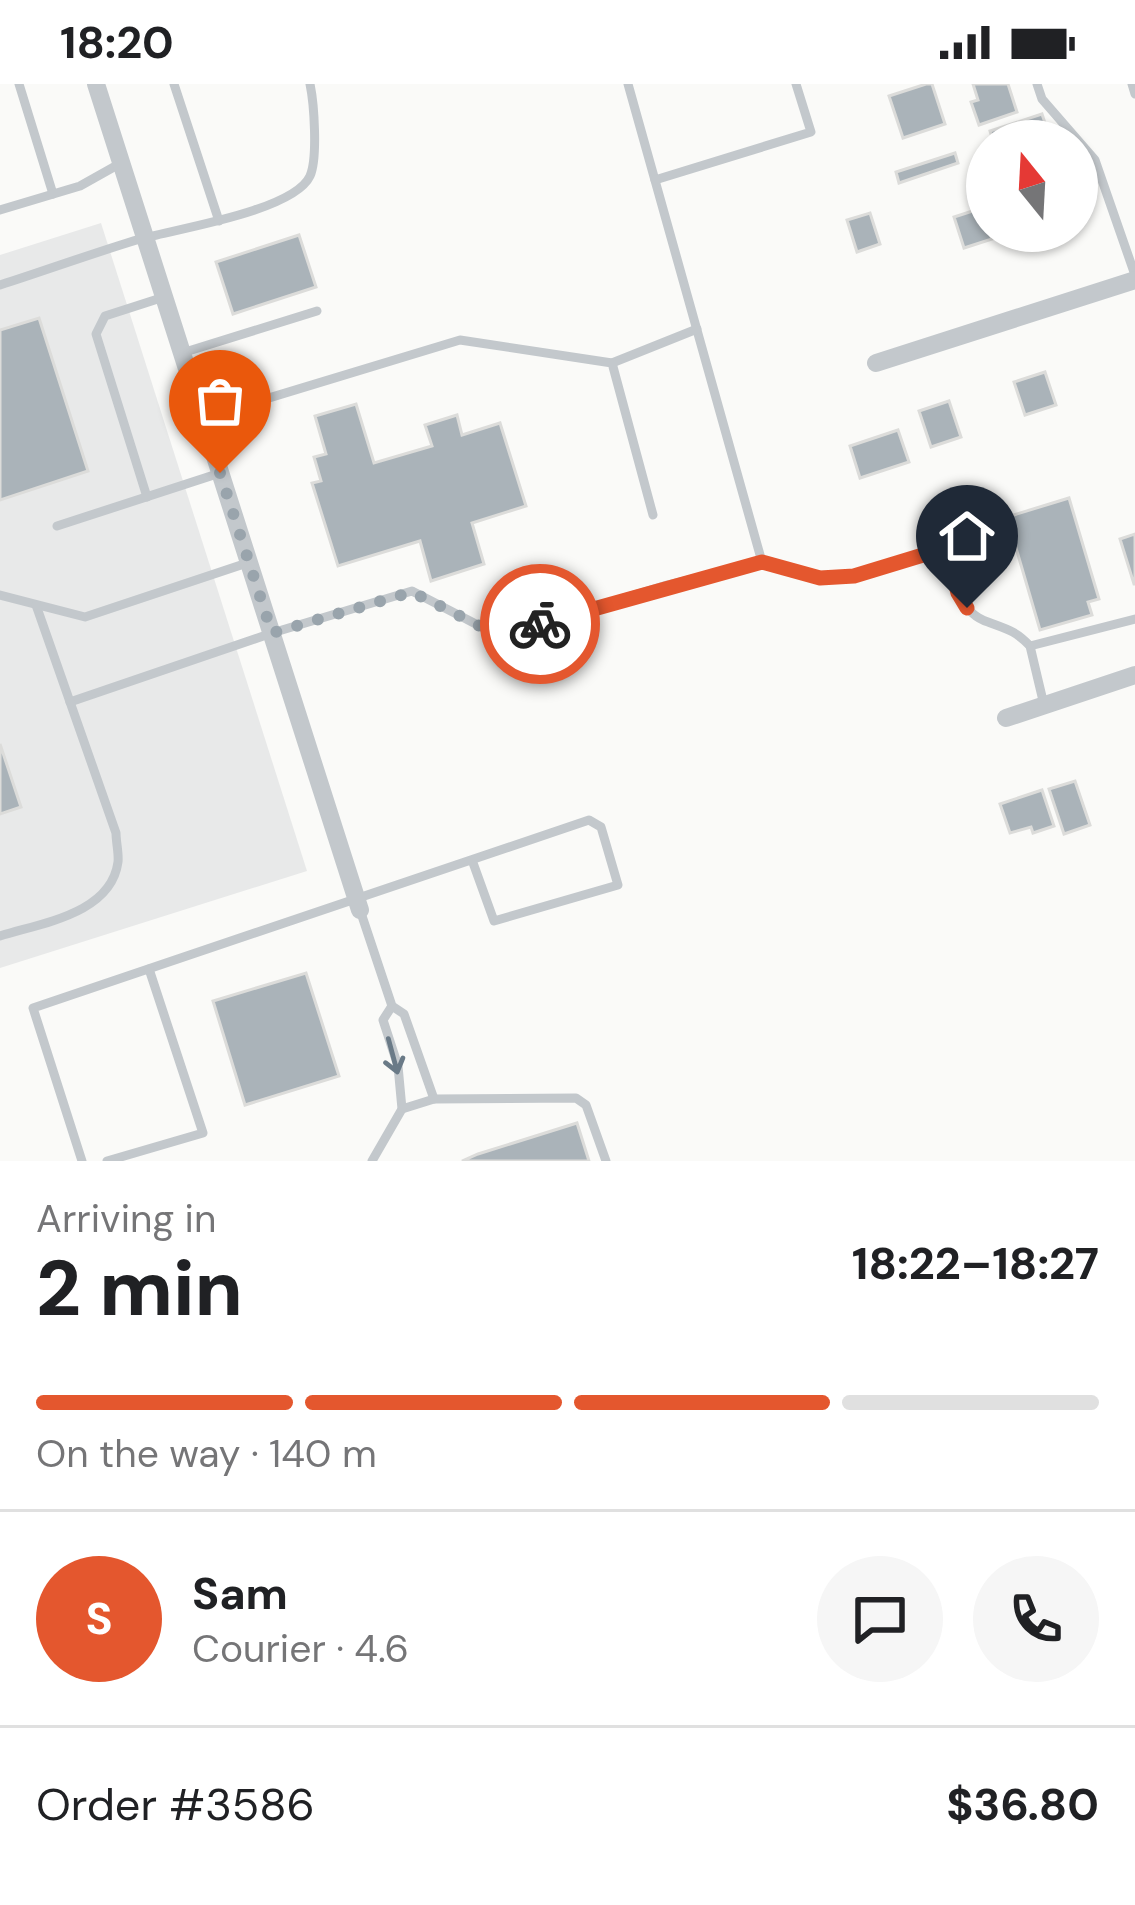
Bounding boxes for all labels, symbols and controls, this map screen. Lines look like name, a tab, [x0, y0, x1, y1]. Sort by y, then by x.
text: 18:20	[60, 13, 174, 72]
north arrow	[966, 120, 1098, 252]
map controls	[966, 120, 1098, 252]
pin	[169, 350, 271, 473]
icon: bag	[187, 368, 253, 434]
pin	[916, 485, 1018, 608]
icon: home	[934, 503, 1000, 569]
courier	[480, 564, 600, 684]
icon: bike	[507, 591, 573, 657]
one-way arrow	[384, 1036, 406, 1074]
text: Arriving in	[36, 1193, 216, 1244]
text: 18:22–18:27	[852, 1234, 1099, 1293]
text: 2 min	[36, 1238, 243, 1339]
text: On the way · 140 m	[36, 1428, 377, 1479]
button: chat	[817, 1556, 943, 1682]
button: phone	[973, 1556, 1099, 1682]
text: Sam	[192, 1564, 288, 1623]
text: S	[85, 1589, 113, 1648]
text: Courier · 4.6	[192, 1623, 409, 1674]
text: Order #3586	[36, 1775, 315, 1834]
text: $36.80	[946, 1775, 1099, 1834]

